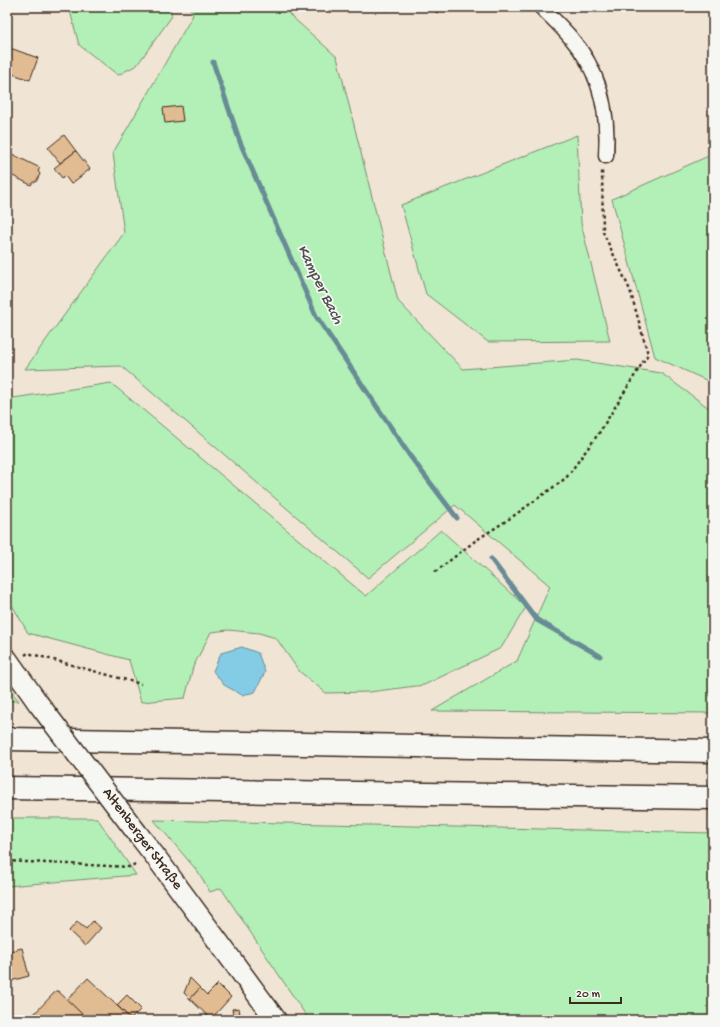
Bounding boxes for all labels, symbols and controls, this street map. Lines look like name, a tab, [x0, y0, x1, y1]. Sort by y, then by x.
water label: Kamper Bach	[292, 242, 347, 328]
street label: Altenberger Straße	[98, 785, 186, 894]
scale bar	[570, 979, 621, 1005]
text: 20 m	[576, 988, 601, 1002]

